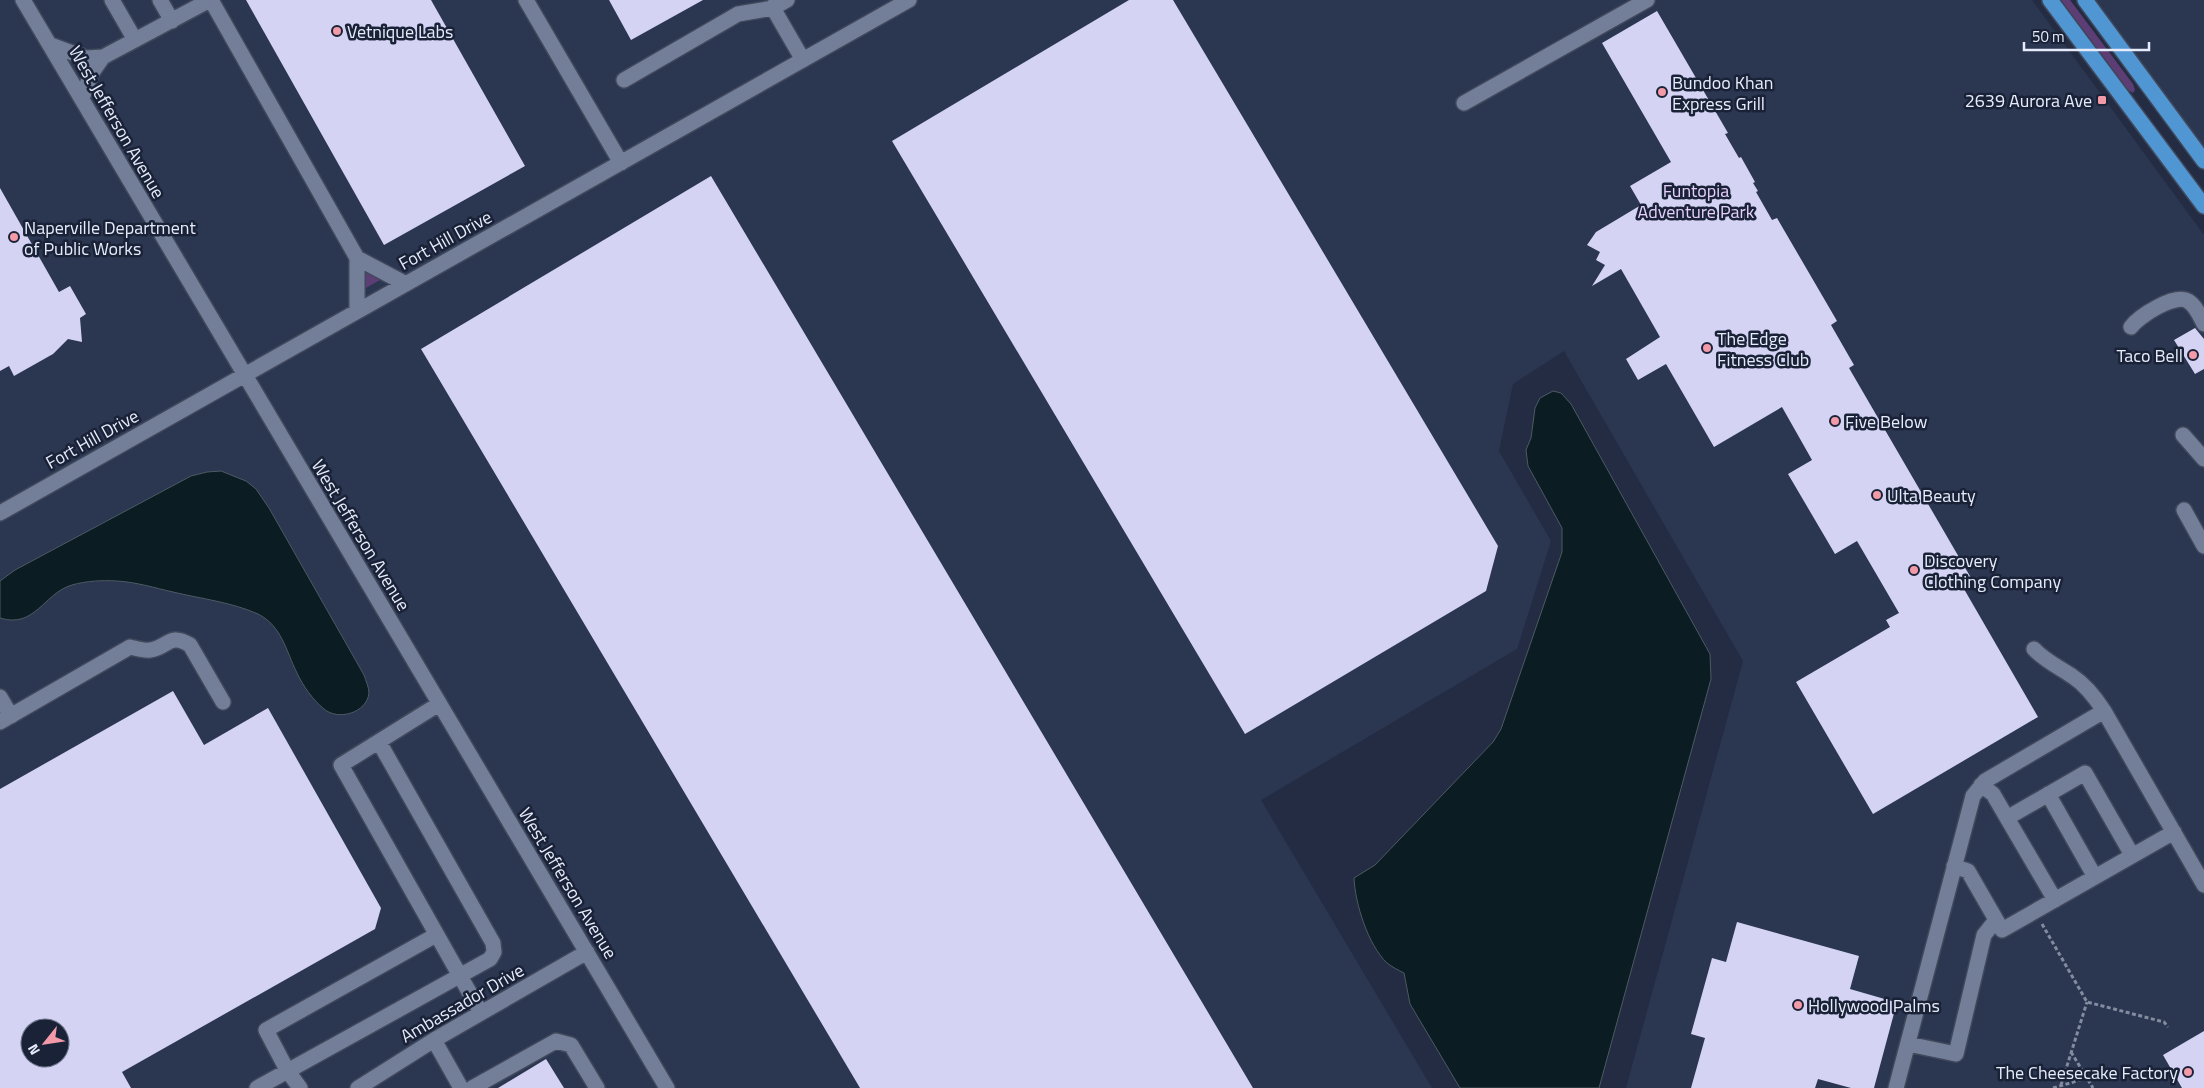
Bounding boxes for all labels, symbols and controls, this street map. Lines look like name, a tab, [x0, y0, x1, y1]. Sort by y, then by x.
place label: Vetnique Labs	[347, 18, 453, 45]
scale bar	[2024, 20, 2149, 52]
marker: Vetnique Labs	[331, 25, 343, 37]
text: 50 m	[2032, 25, 2065, 48]
street label: West Jefferson Avenue	[62, 41, 172, 203]
place label: Bundoo Khan Express Grill	[1672, 69, 1773, 117]
marker: Bundoo Khan Express Grill	[1656, 86, 1668, 98]
place label: 2639 Aurora Ave	[1965, 87, 2092, 114]
marker: 2639 Aurora Ave	[2096, 94, 2108, 106]
park label: Funtopia Adventure Park	[1638, 177, 1755, 225]
street label: Fort Hill Drive	[393, 203, 497, 277]
place label: Naperville Department of Public Works	[24, 214, 196, 262]
marker: Naperville Department of Public Works	[8, 231, 20, 243]
place label: The Edge Fitness Club	[1717, 325, 1809, 373]
marker: The Edge Fitness Club	[1701, 342, 1713, 354]
place label: Taco Bell	[2116, 342, 2183, 369]
marker: Taco Bell	[2187, 349, 2199, 361]
street label: Fort Hill Drive	[40, 402, 144, 476]
place label: Five Below	[1845, 408, 1928, 435]
marker: Five Below	[1829, 415, 1841, 427]
street label: West Jefferson Avenue	[305, 454, 417, 616]
place label: Ulta Beauty	[1887, 482, 1976, 509]
marker: Ulta Beauty	[1871, 489, 1883, 501]
place label: Discovery Clothing Company	[1924, 547, 2061, 595]
marker: Discovery Clothing Company	[1908, 564, 1920, 576]
street label: West Jefferson Avenue	[512, 802, 624, 964]
street label: Ambassador Drive	[395, 957, 529, 1049]
place label: Hollywood Palms	[1808, 992, 1940, 1019]
marker: Hollywood Palms	[1792, 999, 1804, 1011]
north arrow	[20, 1018, 70, 1068]
text: N	[22, 1040, 45, 1059]
place label: The Cheesecake Factory	[1996, 1059, 2178, 1086]
marker: The Cheesecake Factory	[2182, 1066, 2194, 1078]

